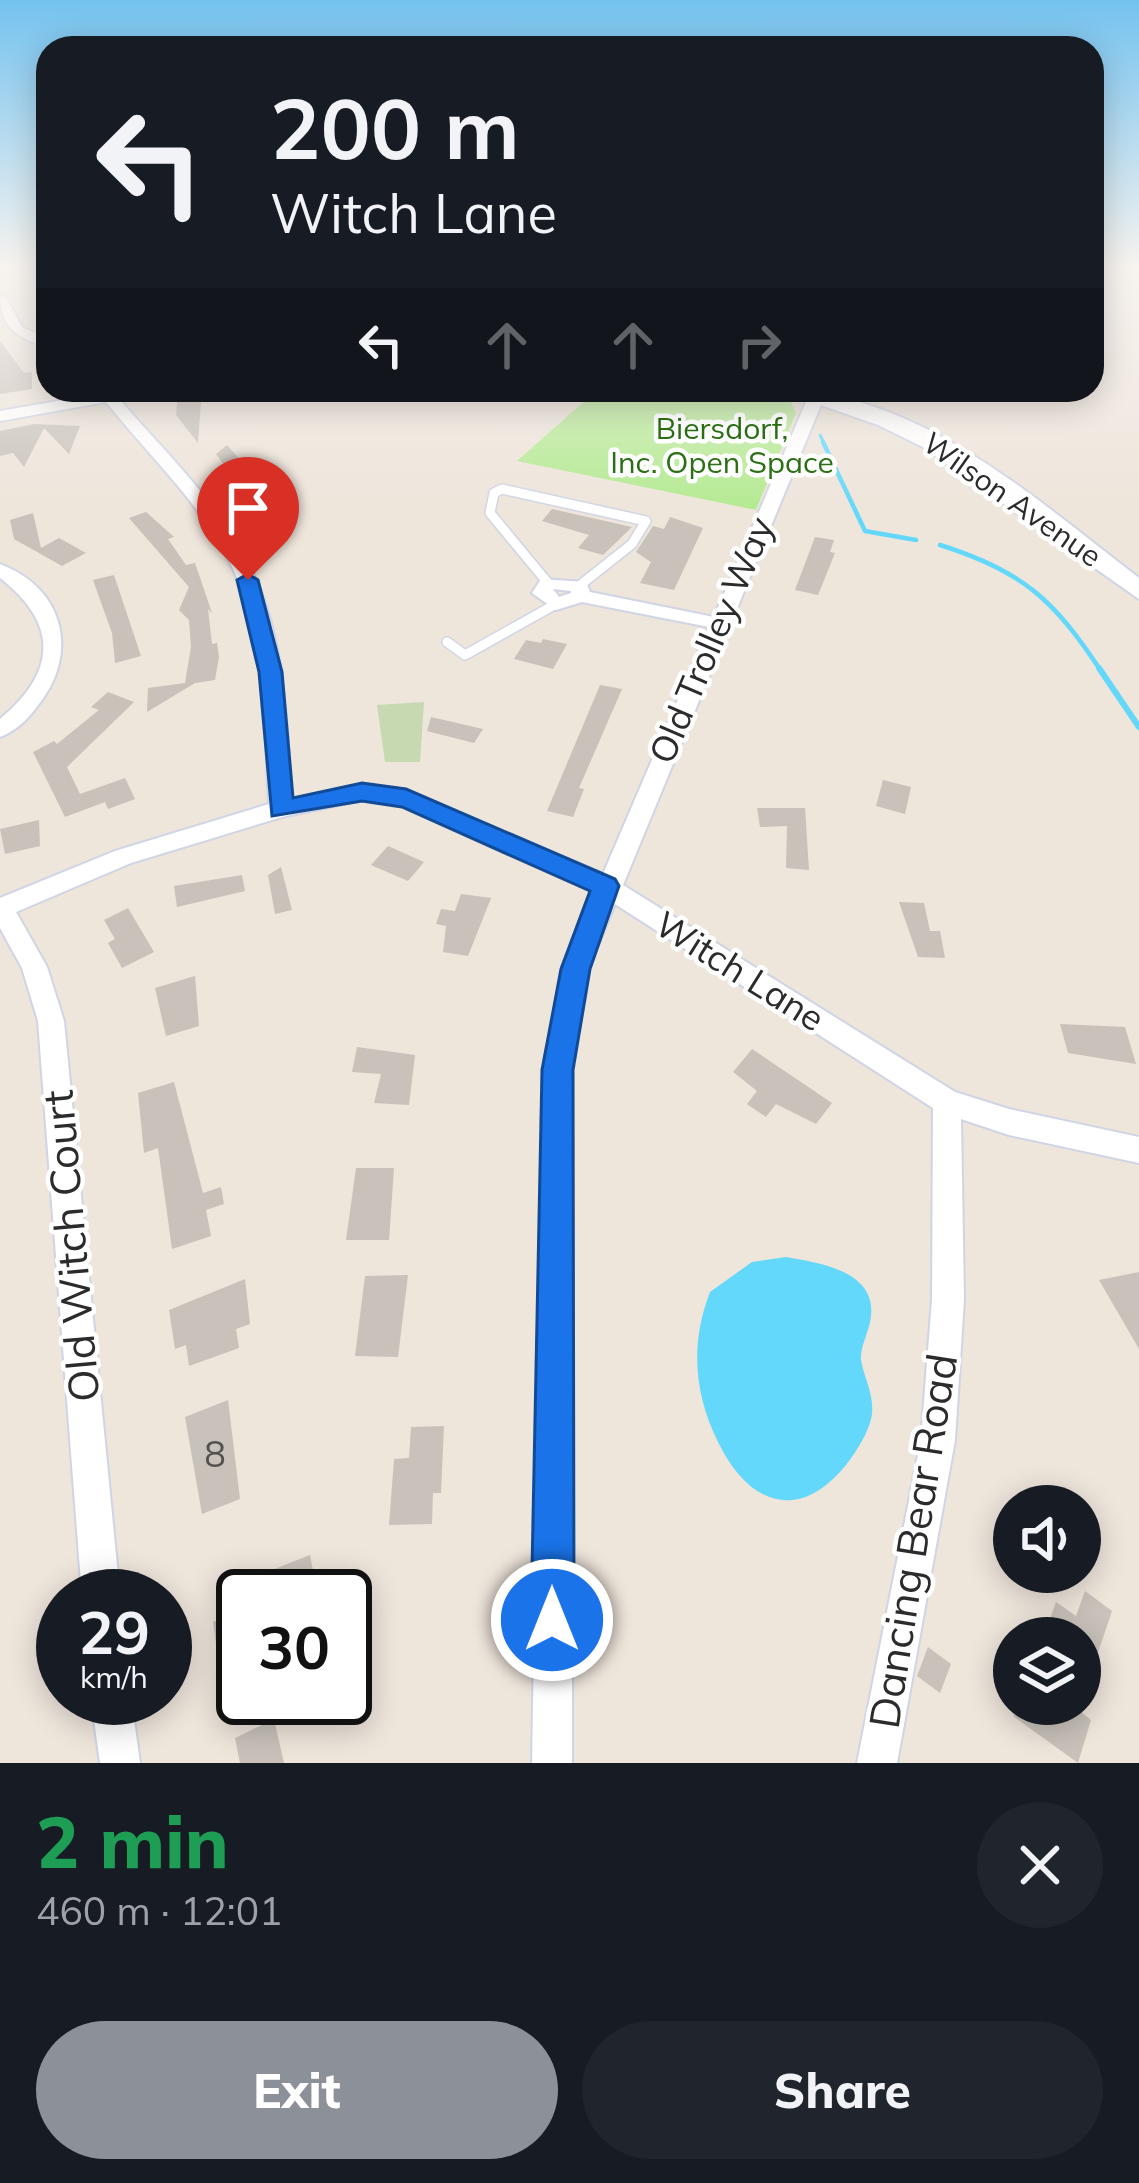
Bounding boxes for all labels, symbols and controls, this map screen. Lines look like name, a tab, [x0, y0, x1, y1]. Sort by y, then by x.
text: 200 m	[270, 75, 520, 180]
icon: left	[72, 84, 228, 240]
text: Witch Lane	[270, 179, 557, 247]
icon: left	[348, 312, 414, 378]
icon: ahead	[474, 312, 540, 378]
icon: ahead	[600, 312, 666, 378]
icon: right	[726, 312, 792, 378]
park label: Biersdorf, Inc. Open Space	[610, 409, 834, 481]
street label: Wilson Avenue	[916, 424, 1109, 575]
pin	[197, 457, 299, 580]
icon: arrive	[215, 475, 281, 541]
street label: Old Trolley Way	[638, 510, 783, 770]
street label: Witch Lane	[647, 901, 833, 1040]
street label: Old Witch Court	[30, 1088, 111, 1404]
street label: Dancing Bear Road	[857, 1350, 968, 1732]
house number: 8	[204, 1431, 226, 1476]
map controls	[993, 1485, 1101, 1725]
button: sound	[993, 1485, 1101, 1593]
position arrow	[489, 1557, 615, 1683]
speed limit sign: 30	[216, 1569, 372, 1725]
text: 29	[78, 1594, 150, 1669]
button: layers	[993, 1617, 1101, 1725]
text: km/h	[80, 1658, 148, 1696]
text: 2 min	[36, 1796, 229, 1886]
button: close	[977, 1802, 1103, 1928]
text: 460 m · 12:01	[36, 1886, 282, 1935]
button: Exit	[36, 2021, 558, 2159]
button: Share	[582, 2021, 1103, 2159]

